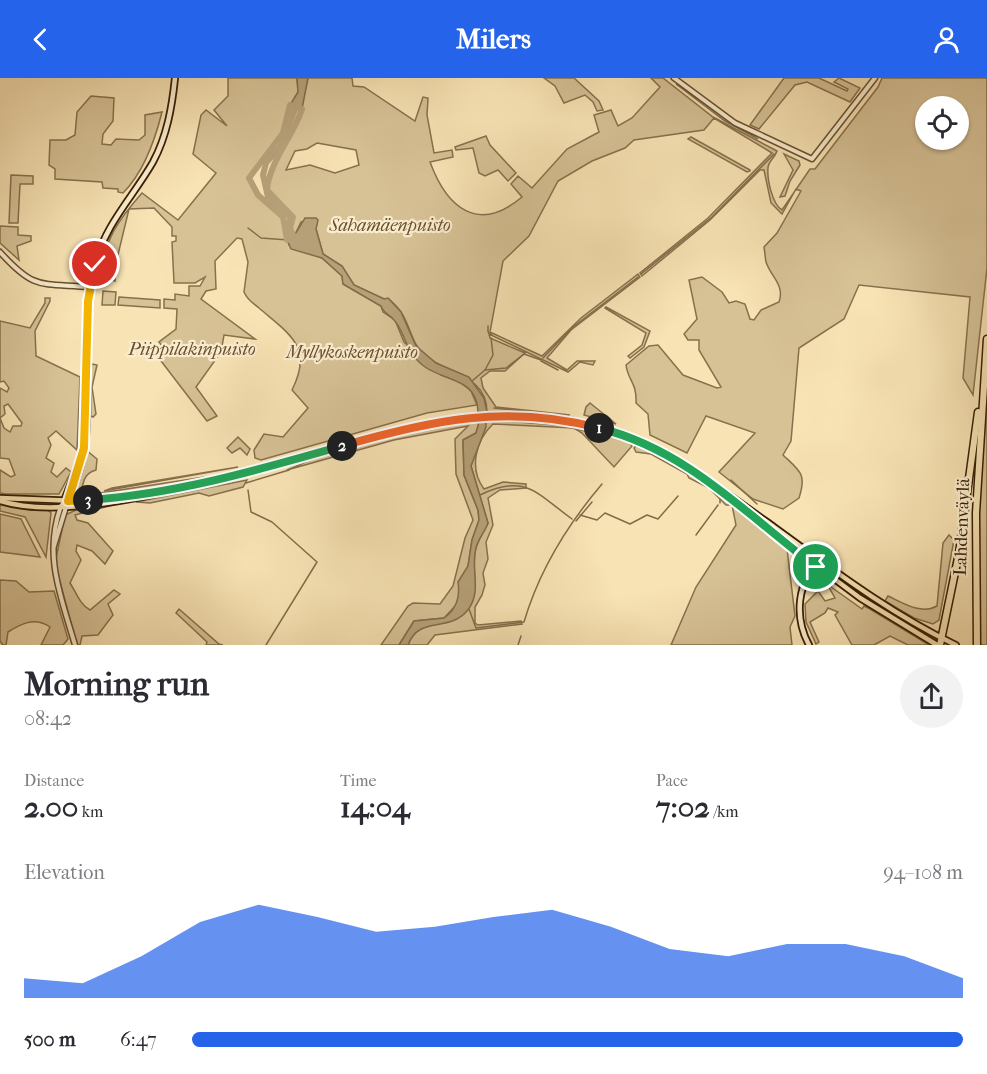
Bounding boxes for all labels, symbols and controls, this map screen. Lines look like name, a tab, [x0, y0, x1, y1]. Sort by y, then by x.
icon: back	[24, 23, 57, 56]
text: Milers	[456, 23, 531, 55]
icon: person	[930, 23, 963, 56]
map controls	[915, 96, 969, 150]
button: locate	[915, 96, 969, 150]
park label: Sahamäenpuisto	[328, 215, 451, 236]
pin	[69, 238, 120, 289]
icon: check	[78, 247, 111, 280]
park label: Piippilakinpuisto	[127, 339, 256, 360]
park label: Myllykoskenpuisto	[284, 342, 418, 363]
pin: 1	[584, 413, 614, 443]
text: 1	[596, 418, 602, 437]
pin: 2	[327, 431, 357, 461]
text: 2	[338, 436, 346, 455]
street label: Lahdenväylä	[950, 477, 974, 576]
pin: 3	[73, 485, 103, 515]
text: 3	[85, 490, 91, 509]
pin	[790, 541, 841, 592]
icon: arrive	[799, 550, 832, 583]
text: Morning run	[24, 665, 209, 704]
button: share	[900, 665, 963, 728]
text: 08:42	[24, 707, 72, 730]
text: Distance	[24, 771, 84, 790]
text: Time	[340, 771, 376, 790]
text: Pace	[656, 771, 688, 790]
text: 2.00	[24, 790, 78, 825]
text: 14:04	[340, 790, 410, 825]
text: 7:02	[656, 790, 710, 825]
text: km	[78, 802, 103, 821]
text: /km	[710, 802, 739, 821]
text: Elevation	[24, 861, 105, 884]
text: 94–108 m	[883, 861, 963, 884]
text: 500 m	[24, 1028, 76, 1051]
text: 6:47	[120, 1028, 157, 1051]

